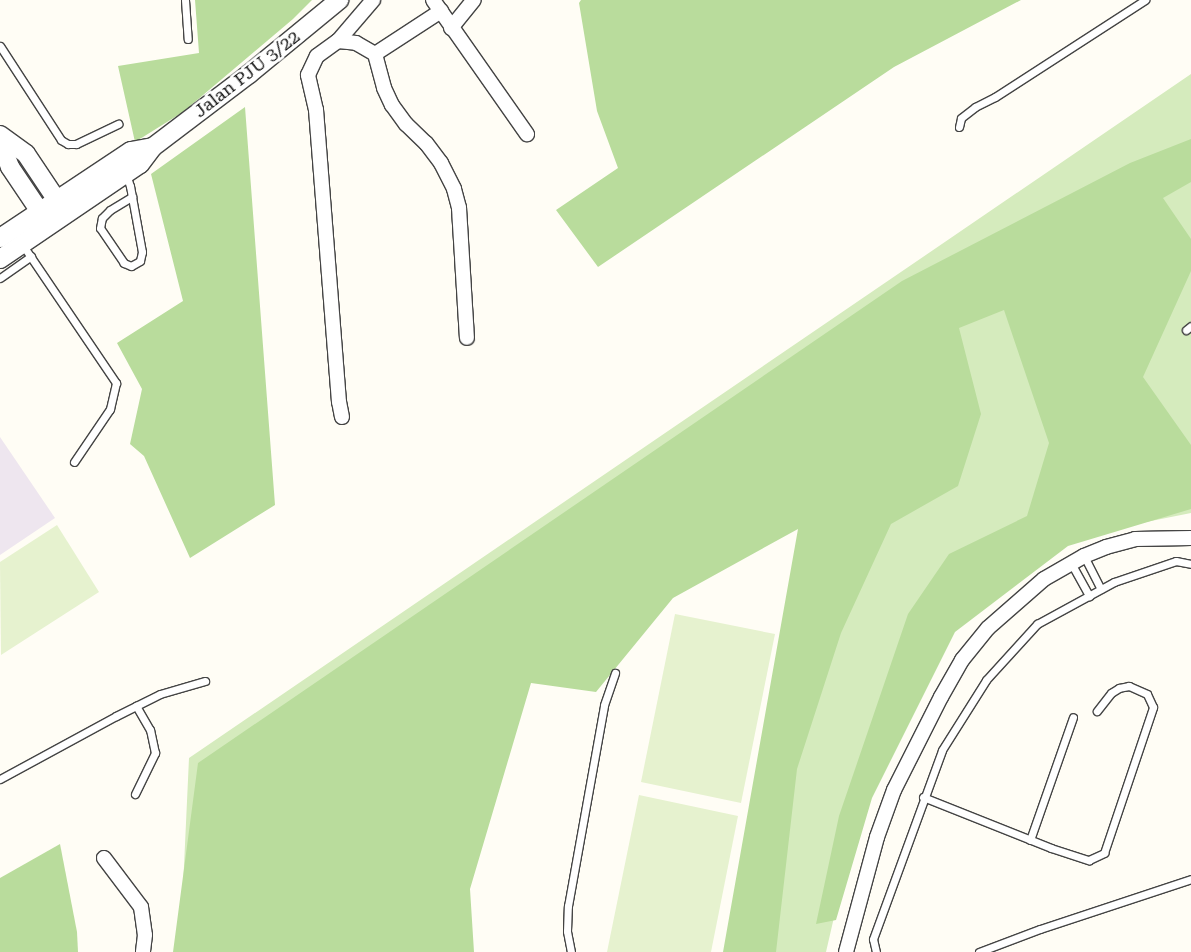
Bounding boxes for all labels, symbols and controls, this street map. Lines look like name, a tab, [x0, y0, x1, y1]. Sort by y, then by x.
street label: Jalan PJU 3/22	[190, 26, 304, 122]

